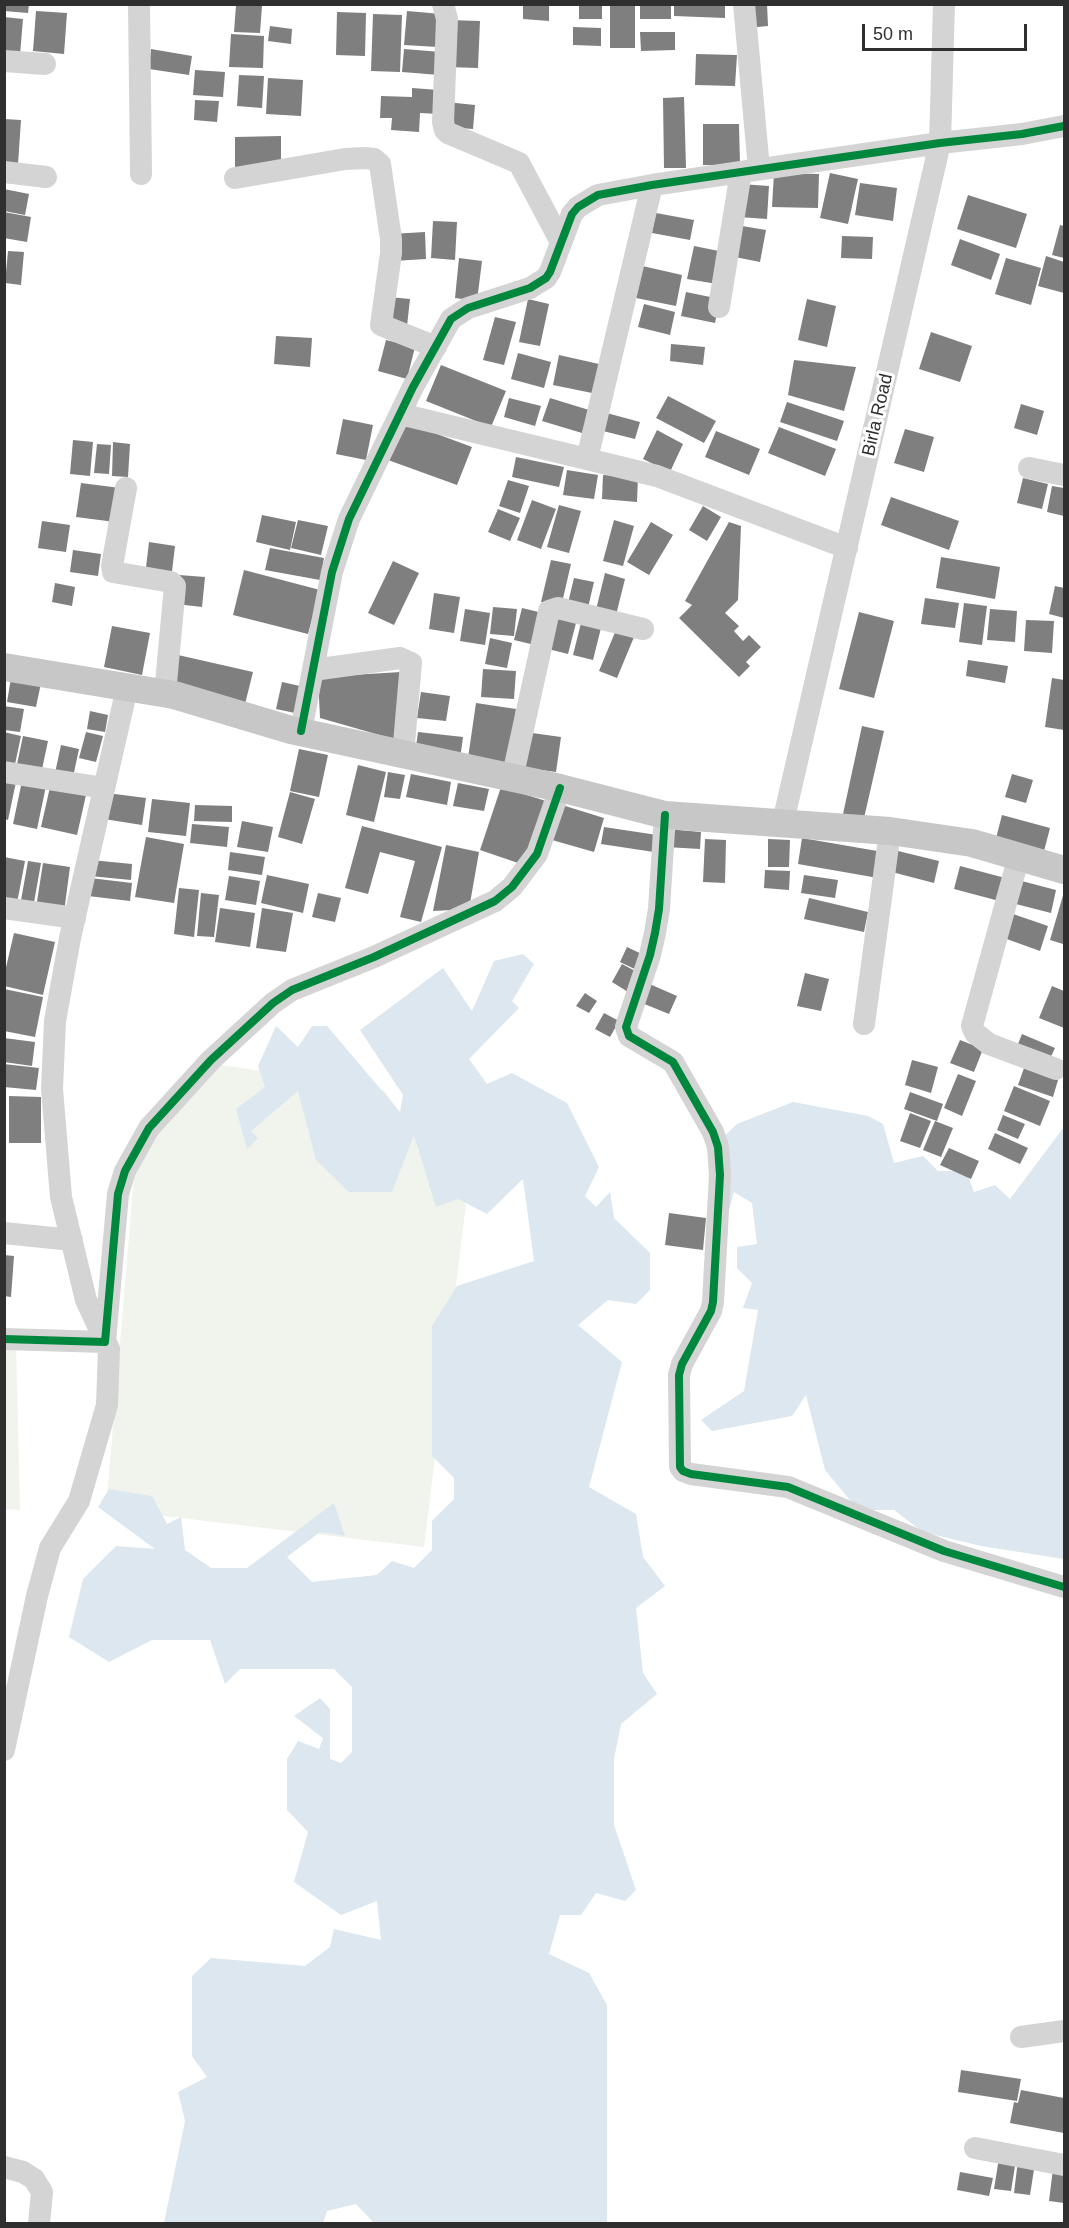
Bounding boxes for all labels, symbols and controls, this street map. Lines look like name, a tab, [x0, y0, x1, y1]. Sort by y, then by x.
scale bar	[865, 12, 1030, 50]
text: 50 m	[873, 24, 913, 44]
street label: Birla Road	[858, 372, 898, 458]

